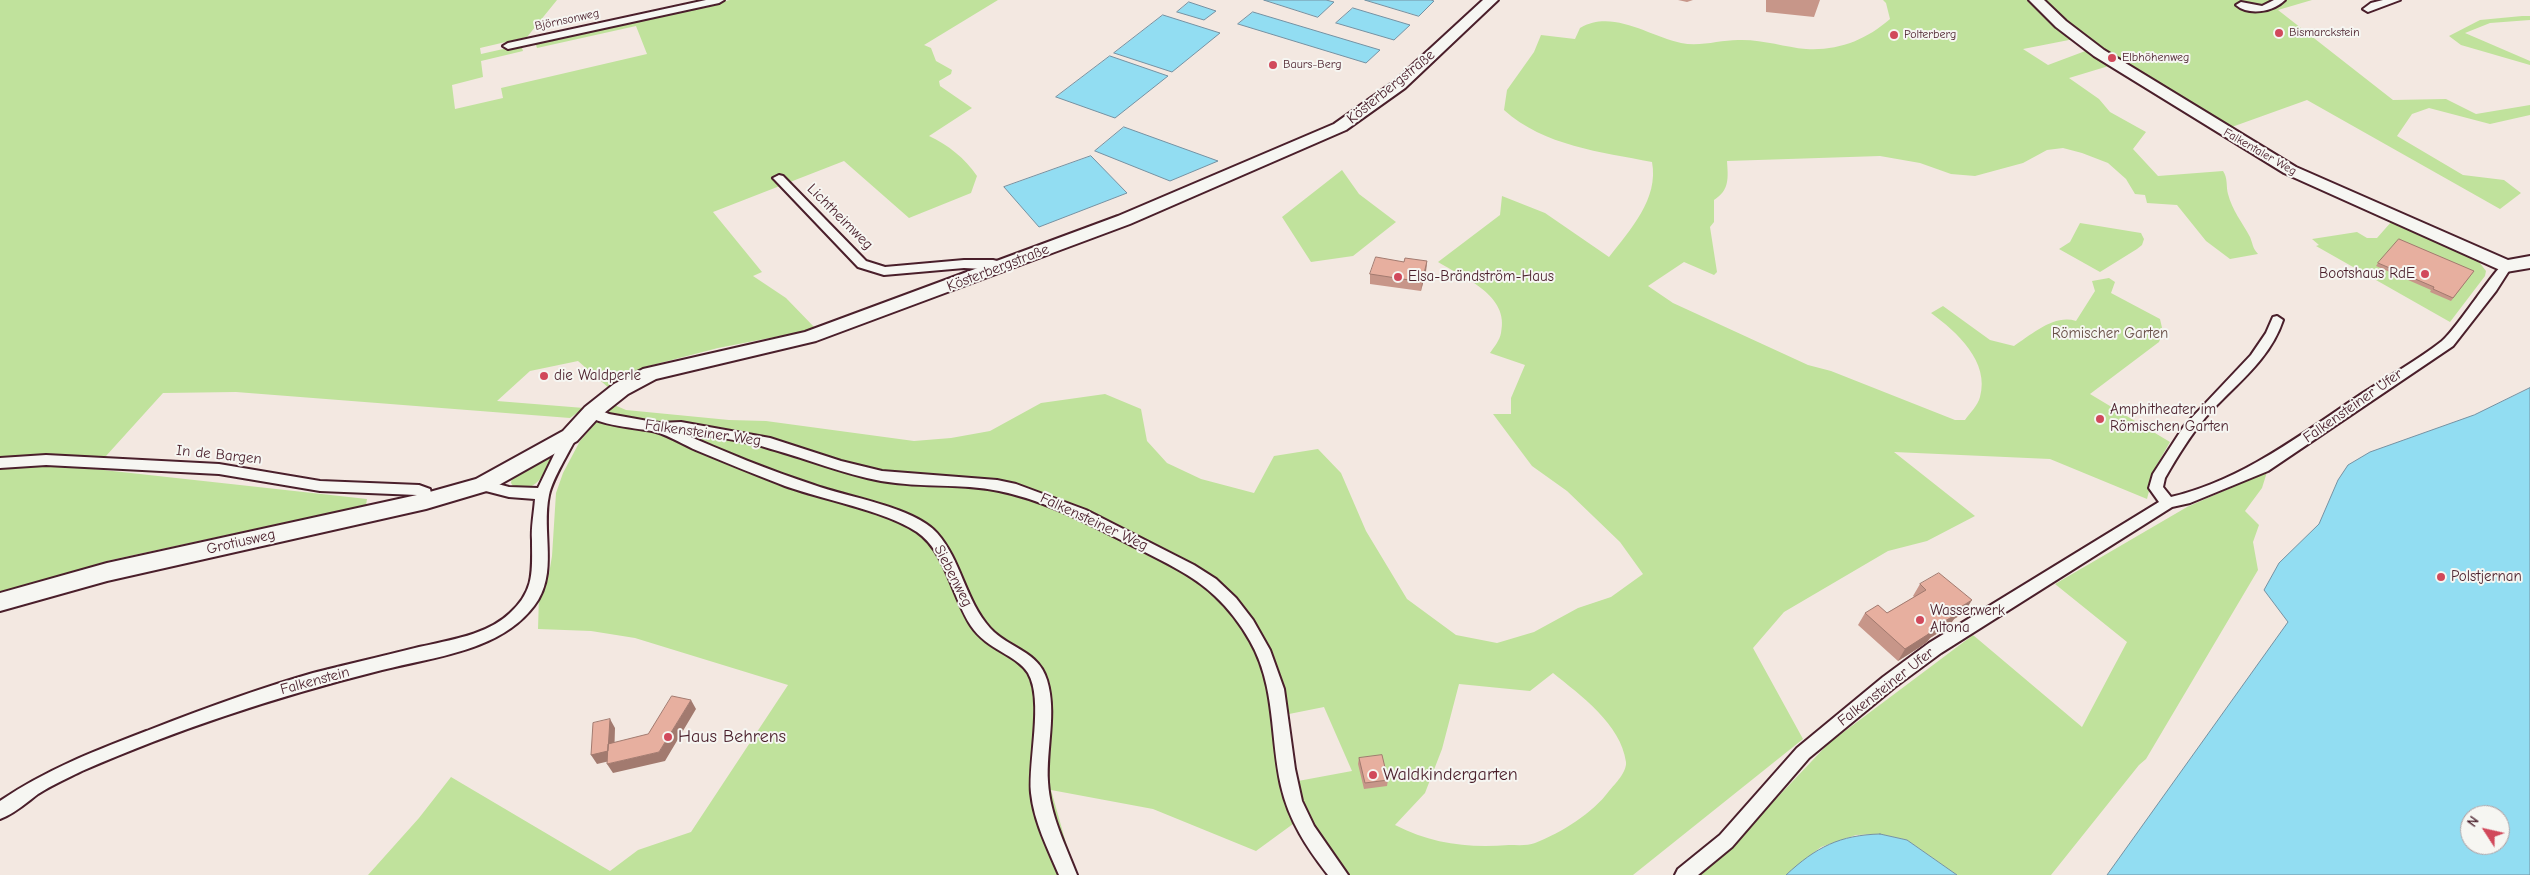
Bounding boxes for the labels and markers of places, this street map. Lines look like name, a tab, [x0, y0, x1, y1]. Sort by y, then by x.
place label: Bismarckstein	[2289, 26, 2360, 40]
marker: Bismarckstein	[2273, 27, 2285, 39]
place label: Polterberg	[1904, 28, 1956, 42]
marker: Polterberg	[1888, 29, 1900, 41]
place label: Elbhöhenweg	[2122, 51, 2189, 65]
marker: Elbhöhenweg	[2106, 52, 2118, 64]
place label: Baurs-Berg	[1283, 58, 1342, 72]
marker: Baurs-Berg	[1267, 59, 1279, 71]
place label: Bootshaus RdE	[2319, 265, 2415, 283]
place label: Elsa-Brändström-Haus	[1408, 268, 1554, 286]
marker: Bootshaus RdE	[2419, 268, 2431, 280]
marker: Elsa-Brändström-Haus	[1392, 271, 1404, 283]
place label: die Waldperle	[554, 367, 641, 385]
marker: die Waldperle	[538, 370, 550, 382]
place label: Amphitheater im Römischen Garten	[2110, 401, 2229, 436]
marker: Amphitheater im Römischen Garten	[2094, 413, 2106, 425]
place label: Polstjernan	[2451, 568, 2522, 586]
marker: Polstjernan	[2435, 571, 2447, 583]
place label: Wasserwerk Altona	[1930, 602, 2005, 637]
marker: Wasserwerk Altona	[1914, 614, 1926, 626]
place label: Haus Behrens	[678, 726, 786, 748]
marker: Haus Behrens	[662, 731, 674, 743]
place label: Waldkindergarten	[1383, 764, 1518, 786]
marker: Waldkindergarten	[1367, 769, 1379, 781]

